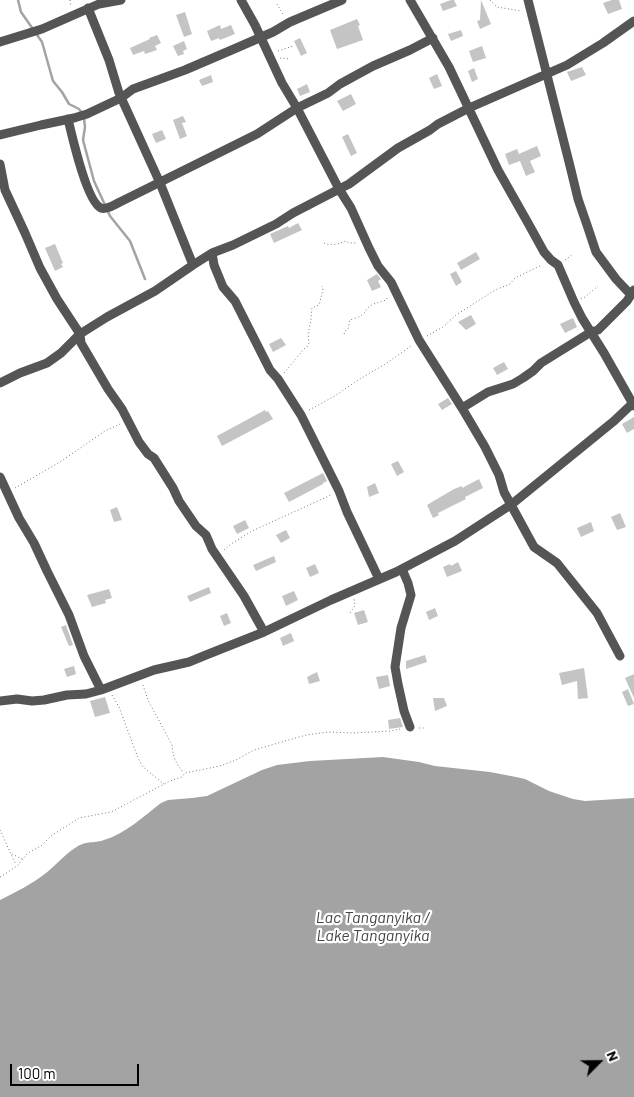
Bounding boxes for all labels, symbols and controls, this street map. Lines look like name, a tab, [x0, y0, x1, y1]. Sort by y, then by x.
water label: Lac Tanganyika / Lake Tanganyika	[316, 908, 430, 946]
north arrow	[574, 1037, 624, 1087]
text: N	[604, 1048, 623, 1064]
scale bar	[12, 1054, 141, 1086]
text: 100 m	[18, 1064, 56, 1082]

